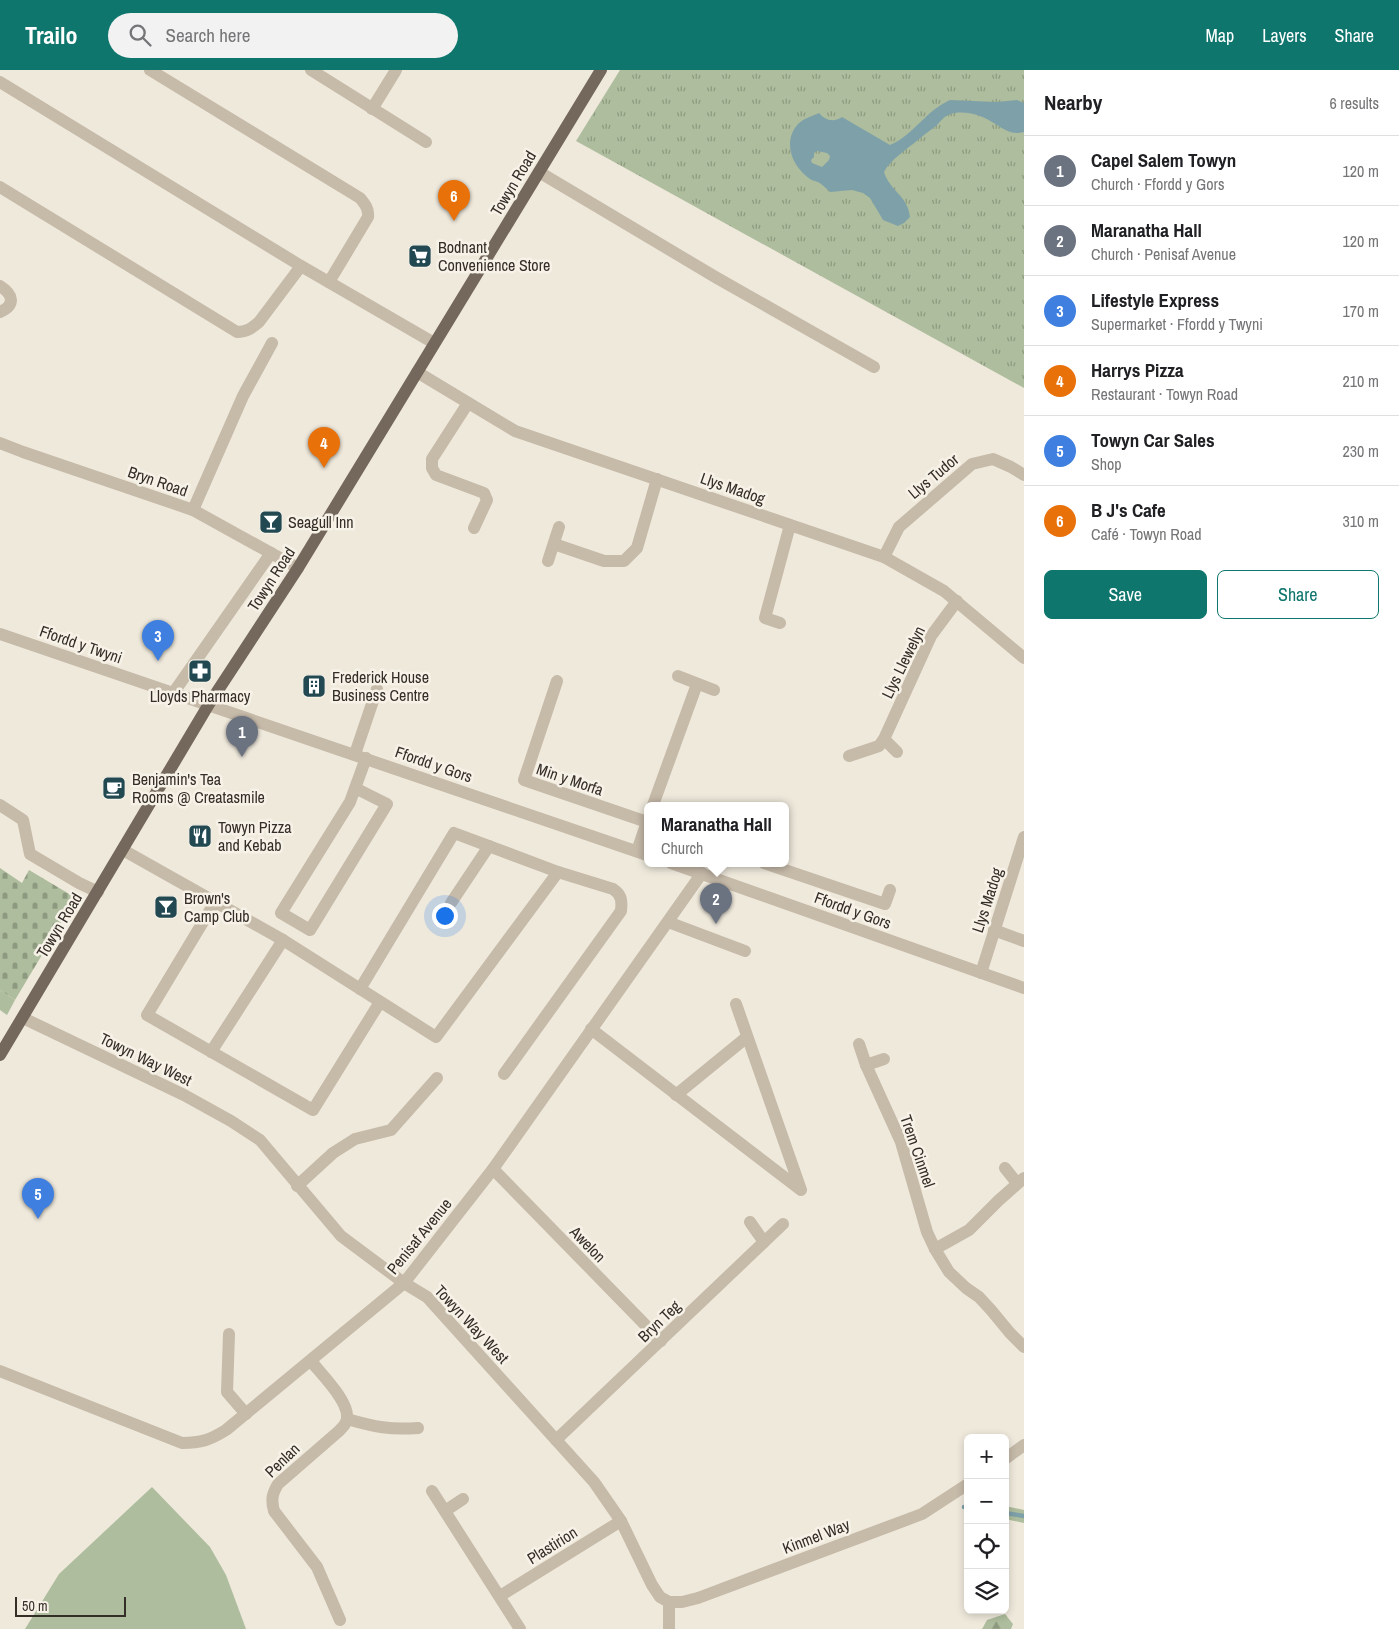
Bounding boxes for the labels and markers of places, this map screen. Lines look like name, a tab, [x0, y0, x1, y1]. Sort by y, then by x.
pin: 6	[438, 180, 470, 221]
place label: Bodnant Convenience Store	[438, 236, 550, 276]
supermarket icon: Bodnant Convenience Store	[407, 243, 433, 269]
pin: 4	[308, 427, 340, 468]
bar icon: Seagull Inn	[258, 509, 284, 535]
place label: Seagull Inn	[288, 511, 354, 533]
pin: 3	[142, 620, 174, 661]
pharmacy icon: Lloyds Pharmacy	[187, 658, 213, 684]
place label: Frederick House Business Centre	[332, 666, 429, 706]
building icon: Frederick House Business Centre	[301, 673, 327, 699]
place label: Lloyds Pharmacy	[150, 685, 251, 707]
pin: 1	[226, 716, 258, 757]
place label: Benjamin's Tea Rooms @ Creatasmile	[132, 768, 265, 808]
cafe icon: Benjamin's Tea Rooms @ Creatasmile	[101, 775, 127, 801]
place label: Towyn Pizza and Kebab	[218, 816, 292, 856]
restaurant icon: Towyn Pizza and Kebab	[187, 823, 213, 849]
pin: 2	[700, 883, 732, 924]
place label: Brown's Camp Club	[184, 887, 250, 927]
bar icon: Brown's Camp Club	[153, 894, 179, 920]
pin: 5	[22, 1178, 54, 1219]

